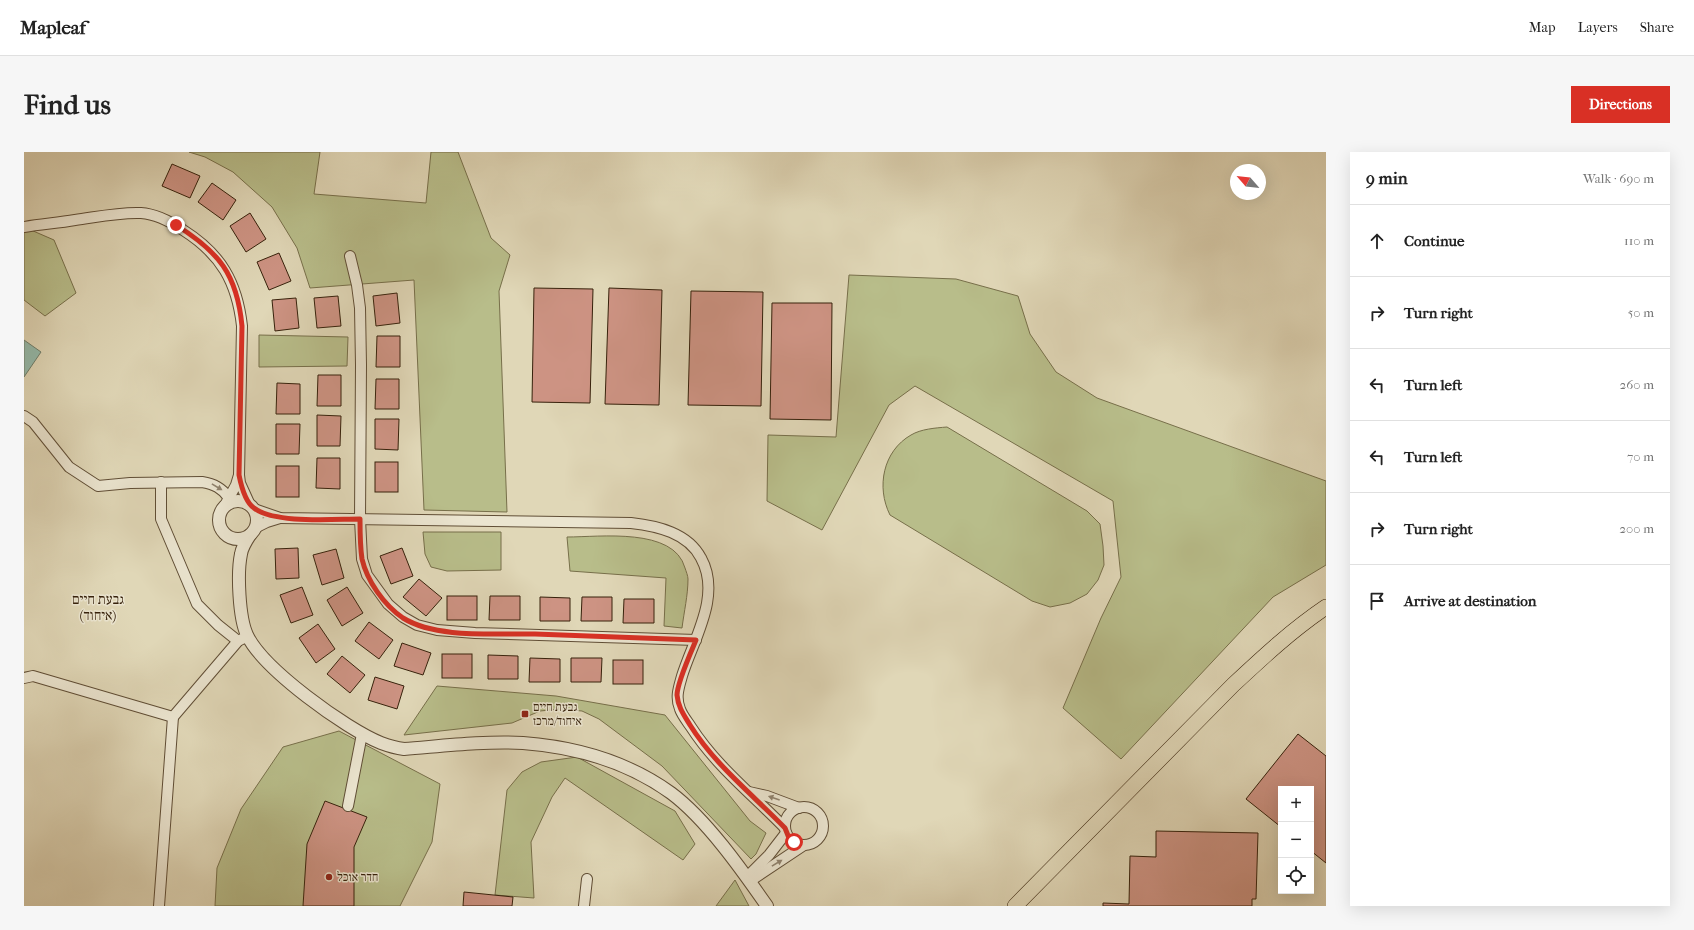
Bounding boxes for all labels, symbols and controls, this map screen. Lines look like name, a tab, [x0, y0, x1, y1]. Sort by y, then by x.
text: Mapleaf	[20, 17, 86, 39]
text: Map	[1529, 19, 1556, 36]
text: Layers	[1578, 19, 1618, 36]
text: Share	[1640, 19, 1674, 36]
button: Directions	[1571, 86, 1670, 123]
text: Find us	[24, 88, 111, 121]
north arrow	[1230, 164, 1266, 200]
text: 9 min	[1366, 168, 1408, 188]
text: Walk · 690 m	[1583, 171, 1654, 186]
route end	[167, 216, 185, 234]
icon: ahead	[1366, 230, 1388, 252]
text: Continue	[1404, 232, 1464, 250]
text: 110 m	[1624, 233, 1654, 248]
icon: right	[1366, 302, 1388, 324]
text: Turn right	[1404, 304, 1473, 322]
text: 50 m	[1628, 305, 1654, 320]
icon: left	[1366, 374, 1388, 396]
text: Turn left	[1404, 376, 1462, 394]
text: 260 m	[1620, 377, 1654, 392]
icon: left	[1366, 446, 1388, 468]
text: Turn left	[1404, 448, 1462, 466]
text: 70 m	[1627, 449, 1654, 464]
one-way arrow	[212, 483, 222, 491]
icon: right	[1366, 518, 1388, 540]
text: Turn right	[1404, 520, 1473, 538]
text: 200 m	[1619, 521, 1654, 536]
icon: arrive	[1366, 590, 1388, 612]
district label: גבעת חיים (איחוד)	[72, 591, 124, 624]
text: Arrive at destination	[1404, 592, 1536, 610]
place label: גבעת חיים איחוד/מרכז	[533, 700, 582, 728]
marker: גבעת חיים איחוד/מרכז	[520, 709, 530, 719]
map controls	[1278, 786, 1314, 894]
button: +	[1278, 786, 1314, 822]
one-way arrow	[767, 795, 779, 801]
button: −	[1278, 822, 1314, 858]
route start	[785, 833, 803, 851]
button: locate	[1278, 858, 1314, 894]
one-way arrow	[772, 859, 782, 867]
place label: חדר אוכל	[337, 870, 378, 884]
marker: חדר אוכל	[324, 872, 334, 882]

